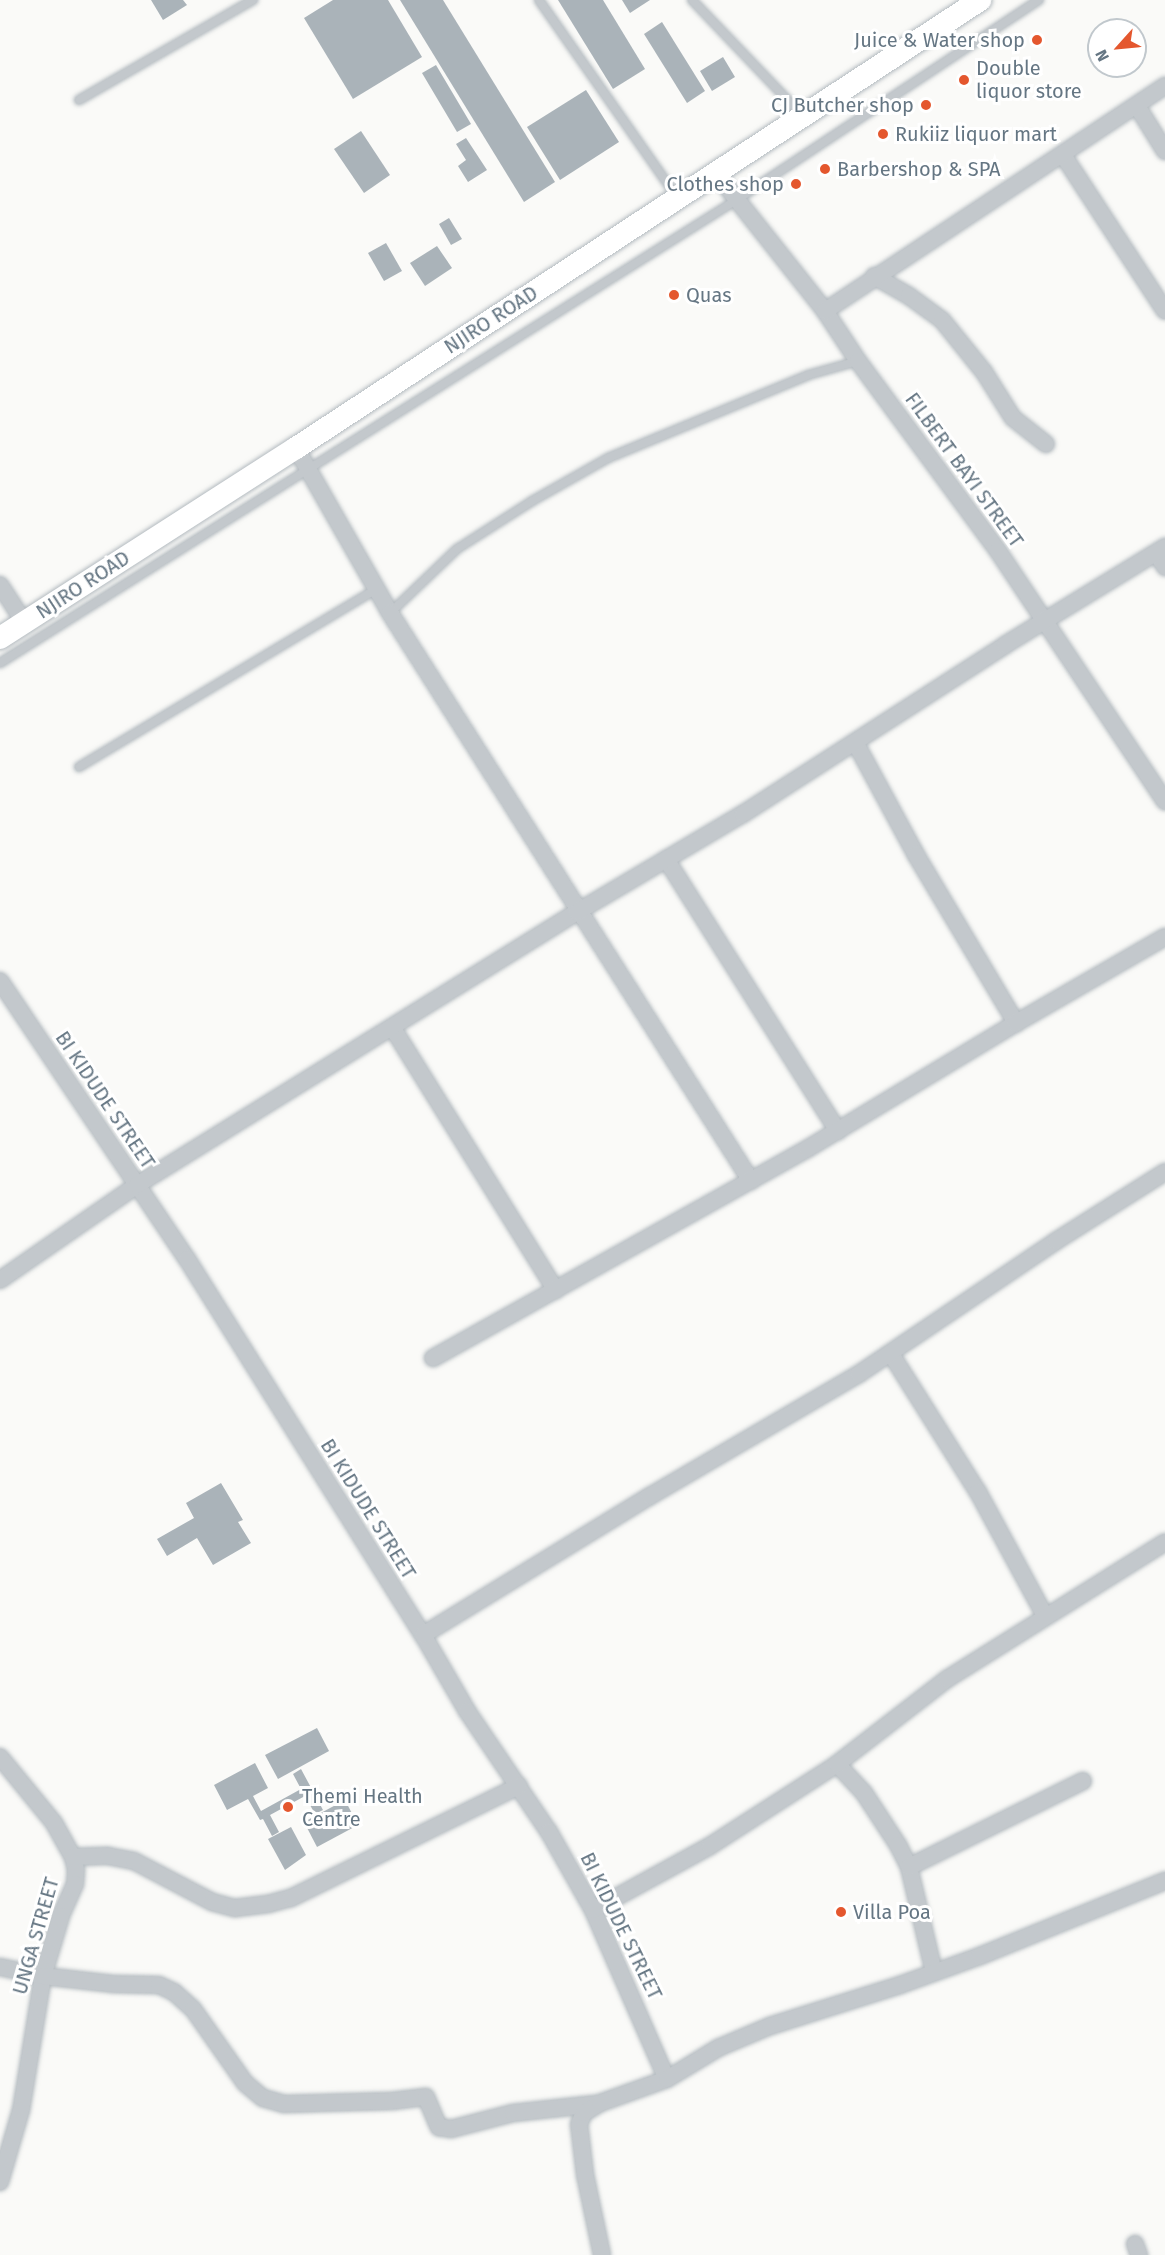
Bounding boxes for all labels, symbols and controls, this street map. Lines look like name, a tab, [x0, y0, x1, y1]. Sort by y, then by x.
north arrow	[1087, 18, 1147, 78]
place label: Juice & Water shop	[854, 28, 1025, 52]
marker: Juice & Water shop	[1030, 33, 1044, 47]
text: N	[1091, 46, 1113, 65]
place label: Double liquor store	[976, 56, 1082, 103]
marker: Double liquor store	[957, 73, 971, 87]
place label: CJ Butcher shop	[771, 93, 914, 117]
marker: CJ Butcher shop	[919, 98, 933, 112]
place label: Rukiiz liquor mart	[895, 122, 1057, 146]
marker: Rukiiz liquor mart	[876, 127, 890, 141]
place label: Barbershop & SPA	[837, 157, 1001, 181]
marker: Barbershop & SPA	[818, 162, 832, 176]
place label: Clothes shop	[666, 172, 784, 196]
marker: Clothes shop	[789, 177, 803, 191]
street label: NJIRO ROAD	[440, 281, 542, 359]
place label: Quas	[686, 283, 731, 307]
marker: Quas	[667, 288, 681, 302]
street label: FILBERT BAYI STREET	[900, 388, 1028, 552]
street label: NJIRO ROAD	[32, 546, 134, 624]
street label: BI KIDUDE STREET	[50, 1027, 160, 1173]
street label: BI KIDUDE STREET	[315, 1435, 421, 1583]
place label: Themi Health Centre	[302, 1784, 423, 1831]
marker: Themi Health Centre	[279, 1798, 297, 1816]
street label: BI KIDUDE STREET	[575, 1849, 667, 2003]
street label: UNGA STREET	[8, 1875, 64, 1997]
place label: Villa Poa	[853, 1900, 931, 1924]
marker: Villa Poa	[834, 1905, 848, 1919]

